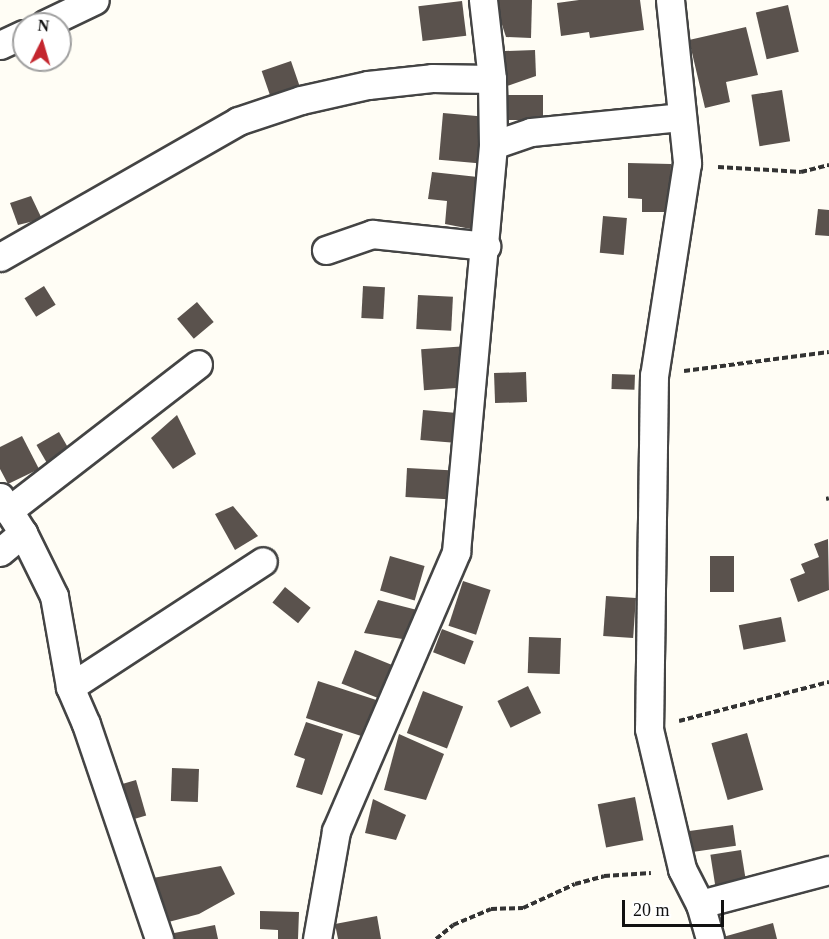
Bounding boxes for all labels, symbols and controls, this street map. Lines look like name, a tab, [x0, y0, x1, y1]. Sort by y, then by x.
north arrow	[12, 12, 72, 72]
text: N	[37, 17, 50, 35]
scale bar	[625, 888, 727, 926]
text: 20 m	[633, 900, 670, 920]

